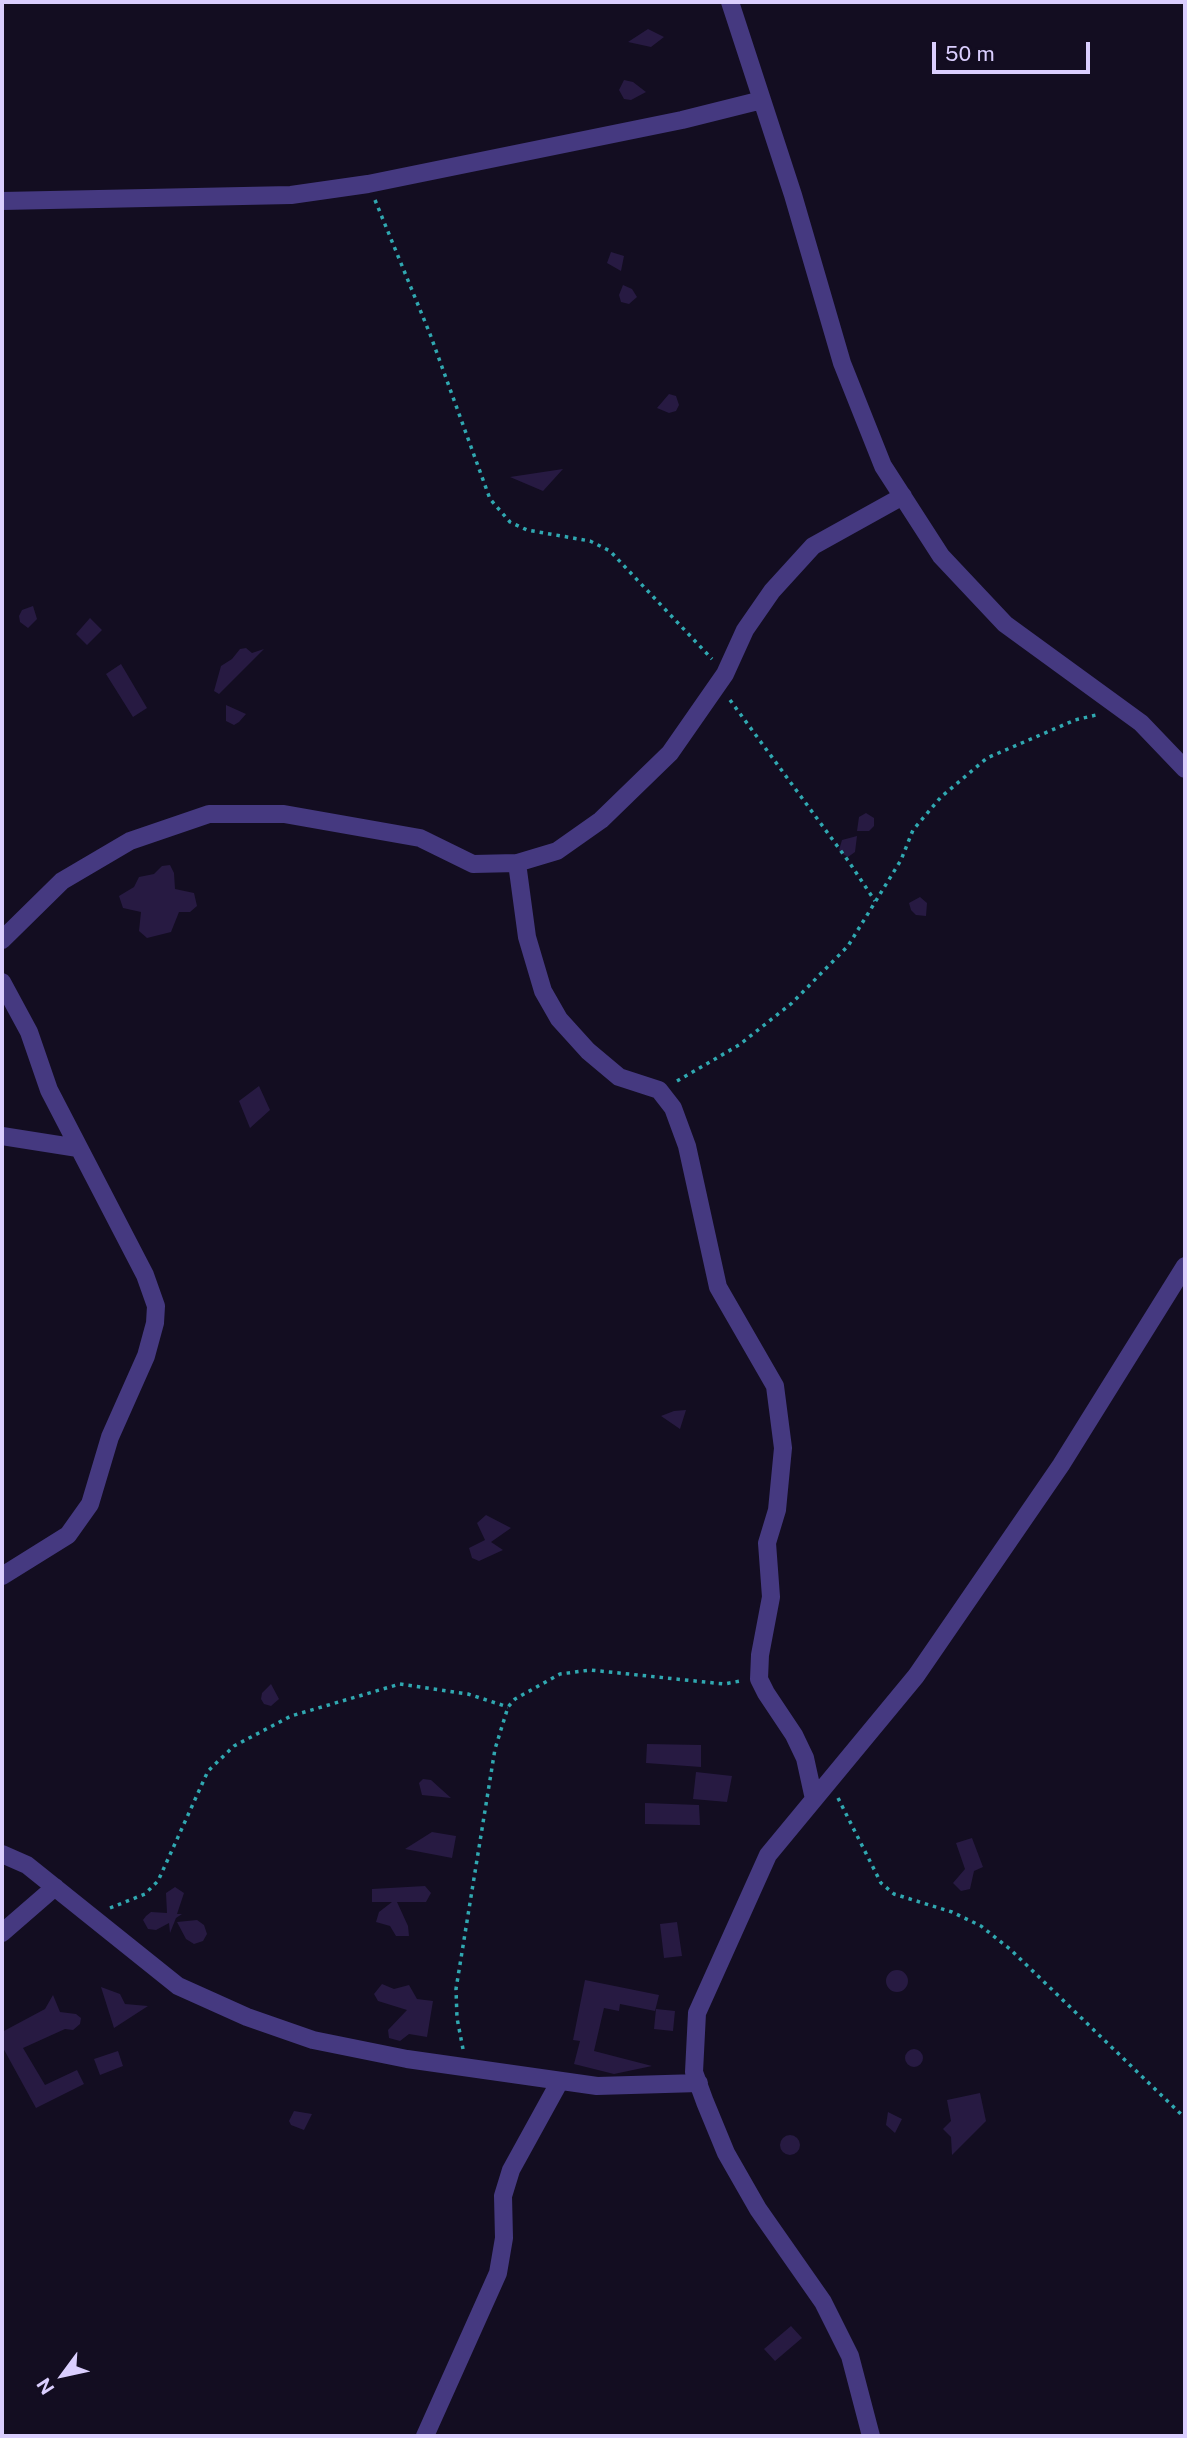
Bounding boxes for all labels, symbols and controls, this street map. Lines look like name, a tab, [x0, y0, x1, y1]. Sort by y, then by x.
scale bar	[935, 28, 1092, 72]
text: 50 m	[945, 41, 995, 66]
north arrow	[28, 2340, 98, 2410]
text: N	[32, 2374, 59, 2399]

